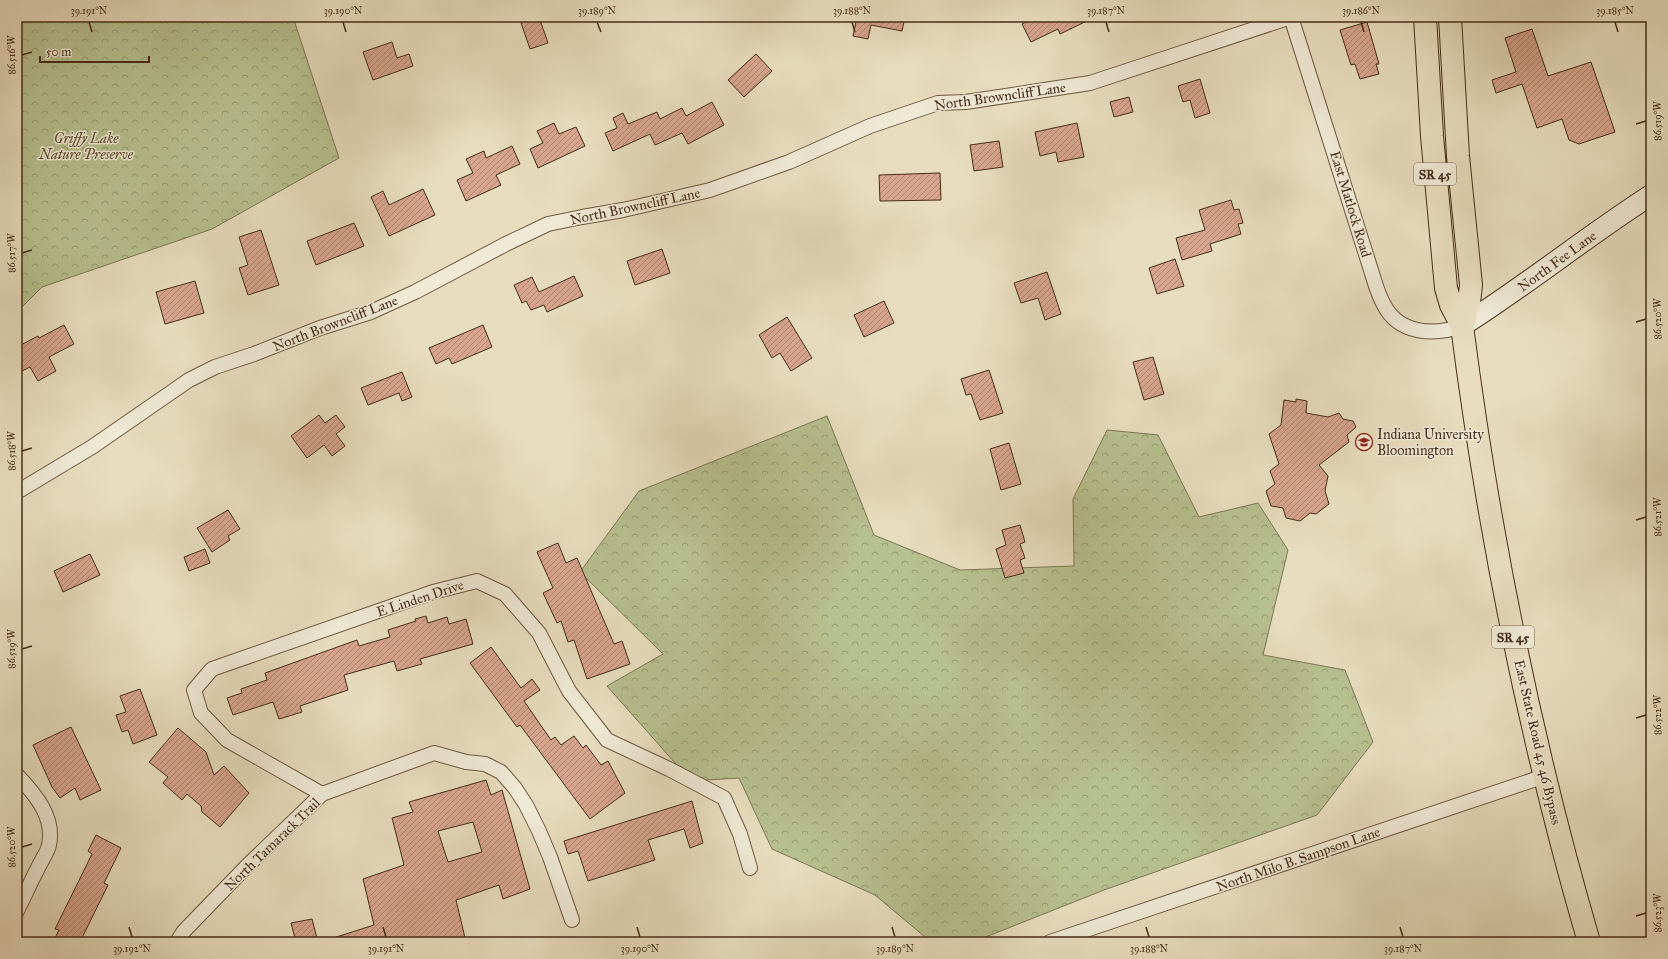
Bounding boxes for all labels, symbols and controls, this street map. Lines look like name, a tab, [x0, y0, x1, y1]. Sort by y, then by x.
text: 39.191°N	[71, 5, 108, 17]
text: 39.190°N	[324, 5, 363, 17]
text: 39.189°N	[578, 5, 617, 17]
text: 39.188°N	[833, 5, 872, 17]
text: 39.187°N	[1087, 5, 1126, 17]
text: 39.186°N	[1342, 5, 1380, 17]
text: 39.185°N	[1596, 5, 1634, 17]
text: 86.516°W	[6, 35, 18, 75]
scale bar	[40, 38, 149, 64]
text: 50 m	[46, 45, 71, 59]
street label: North Browncliff Lane	[933, 79, 1067, 114]
text: 86.519°W	[1652, 101, 1664, 141]
park label: Griffy Lake Nature Preserve	[38, 130, 134, 163]
street label: East Matlock Road	[1326, 149, 1375, 259]
road number: SR 45	[1414, 163, 1456, 185]
street label: North Browncliff Lane	[569, 184, 702, 229]
street label: North Fee Lane	[1515, 227, 1600, 296]
text: 86.517°W	[6, 233, 18, 273]
street label: North Browncliff Lane	[270, 292, 400, 355]
text: 86.520°W	[1652, 298, 1664, 339]
place label: Indiana University Bloomington	[1377, 426, 1484, 459]
text: 86.518°W	[6, 431, 18, 471]
school or university icon: Indiana University Bloomington	[1354, 432, 1374, 452]
text: 86.521°W	[1652, 497, 1664, 537]
street label: E Linden Drive	[374, 576, 466, 621]
road number: SR 45	[1492, 626, 1534, 648]
text: 86.519°W	[6, 629, 18, 669]
street label: East State Road 45 46 Bypass	[1510, 658, 1565, 826]
text: 86.522°W	[1652, 695, 1664, 735]
street label: North Tamarack Trail	[221, 794, 324, 894]
street label: North Milo B. Sampson Lane	[1214, 823, 1383, 896]
text: 86.520°W	[6, 826, 18, 867]
text: 86.523°W	[1652, 893, 1664, 933]
text: 39.192°N	[113, 943, 151, 955]
text: 39.191°N	[368, 943, 405, 955]
text: 39.190°N	[621, 943, 660, 955]
text: 39.189°N	[876, 943, 915, 955]
text: 39.188°N	[1130, 943, 1169, 955]
text: 39.187°N	[1384, 943, 1423, 955]

